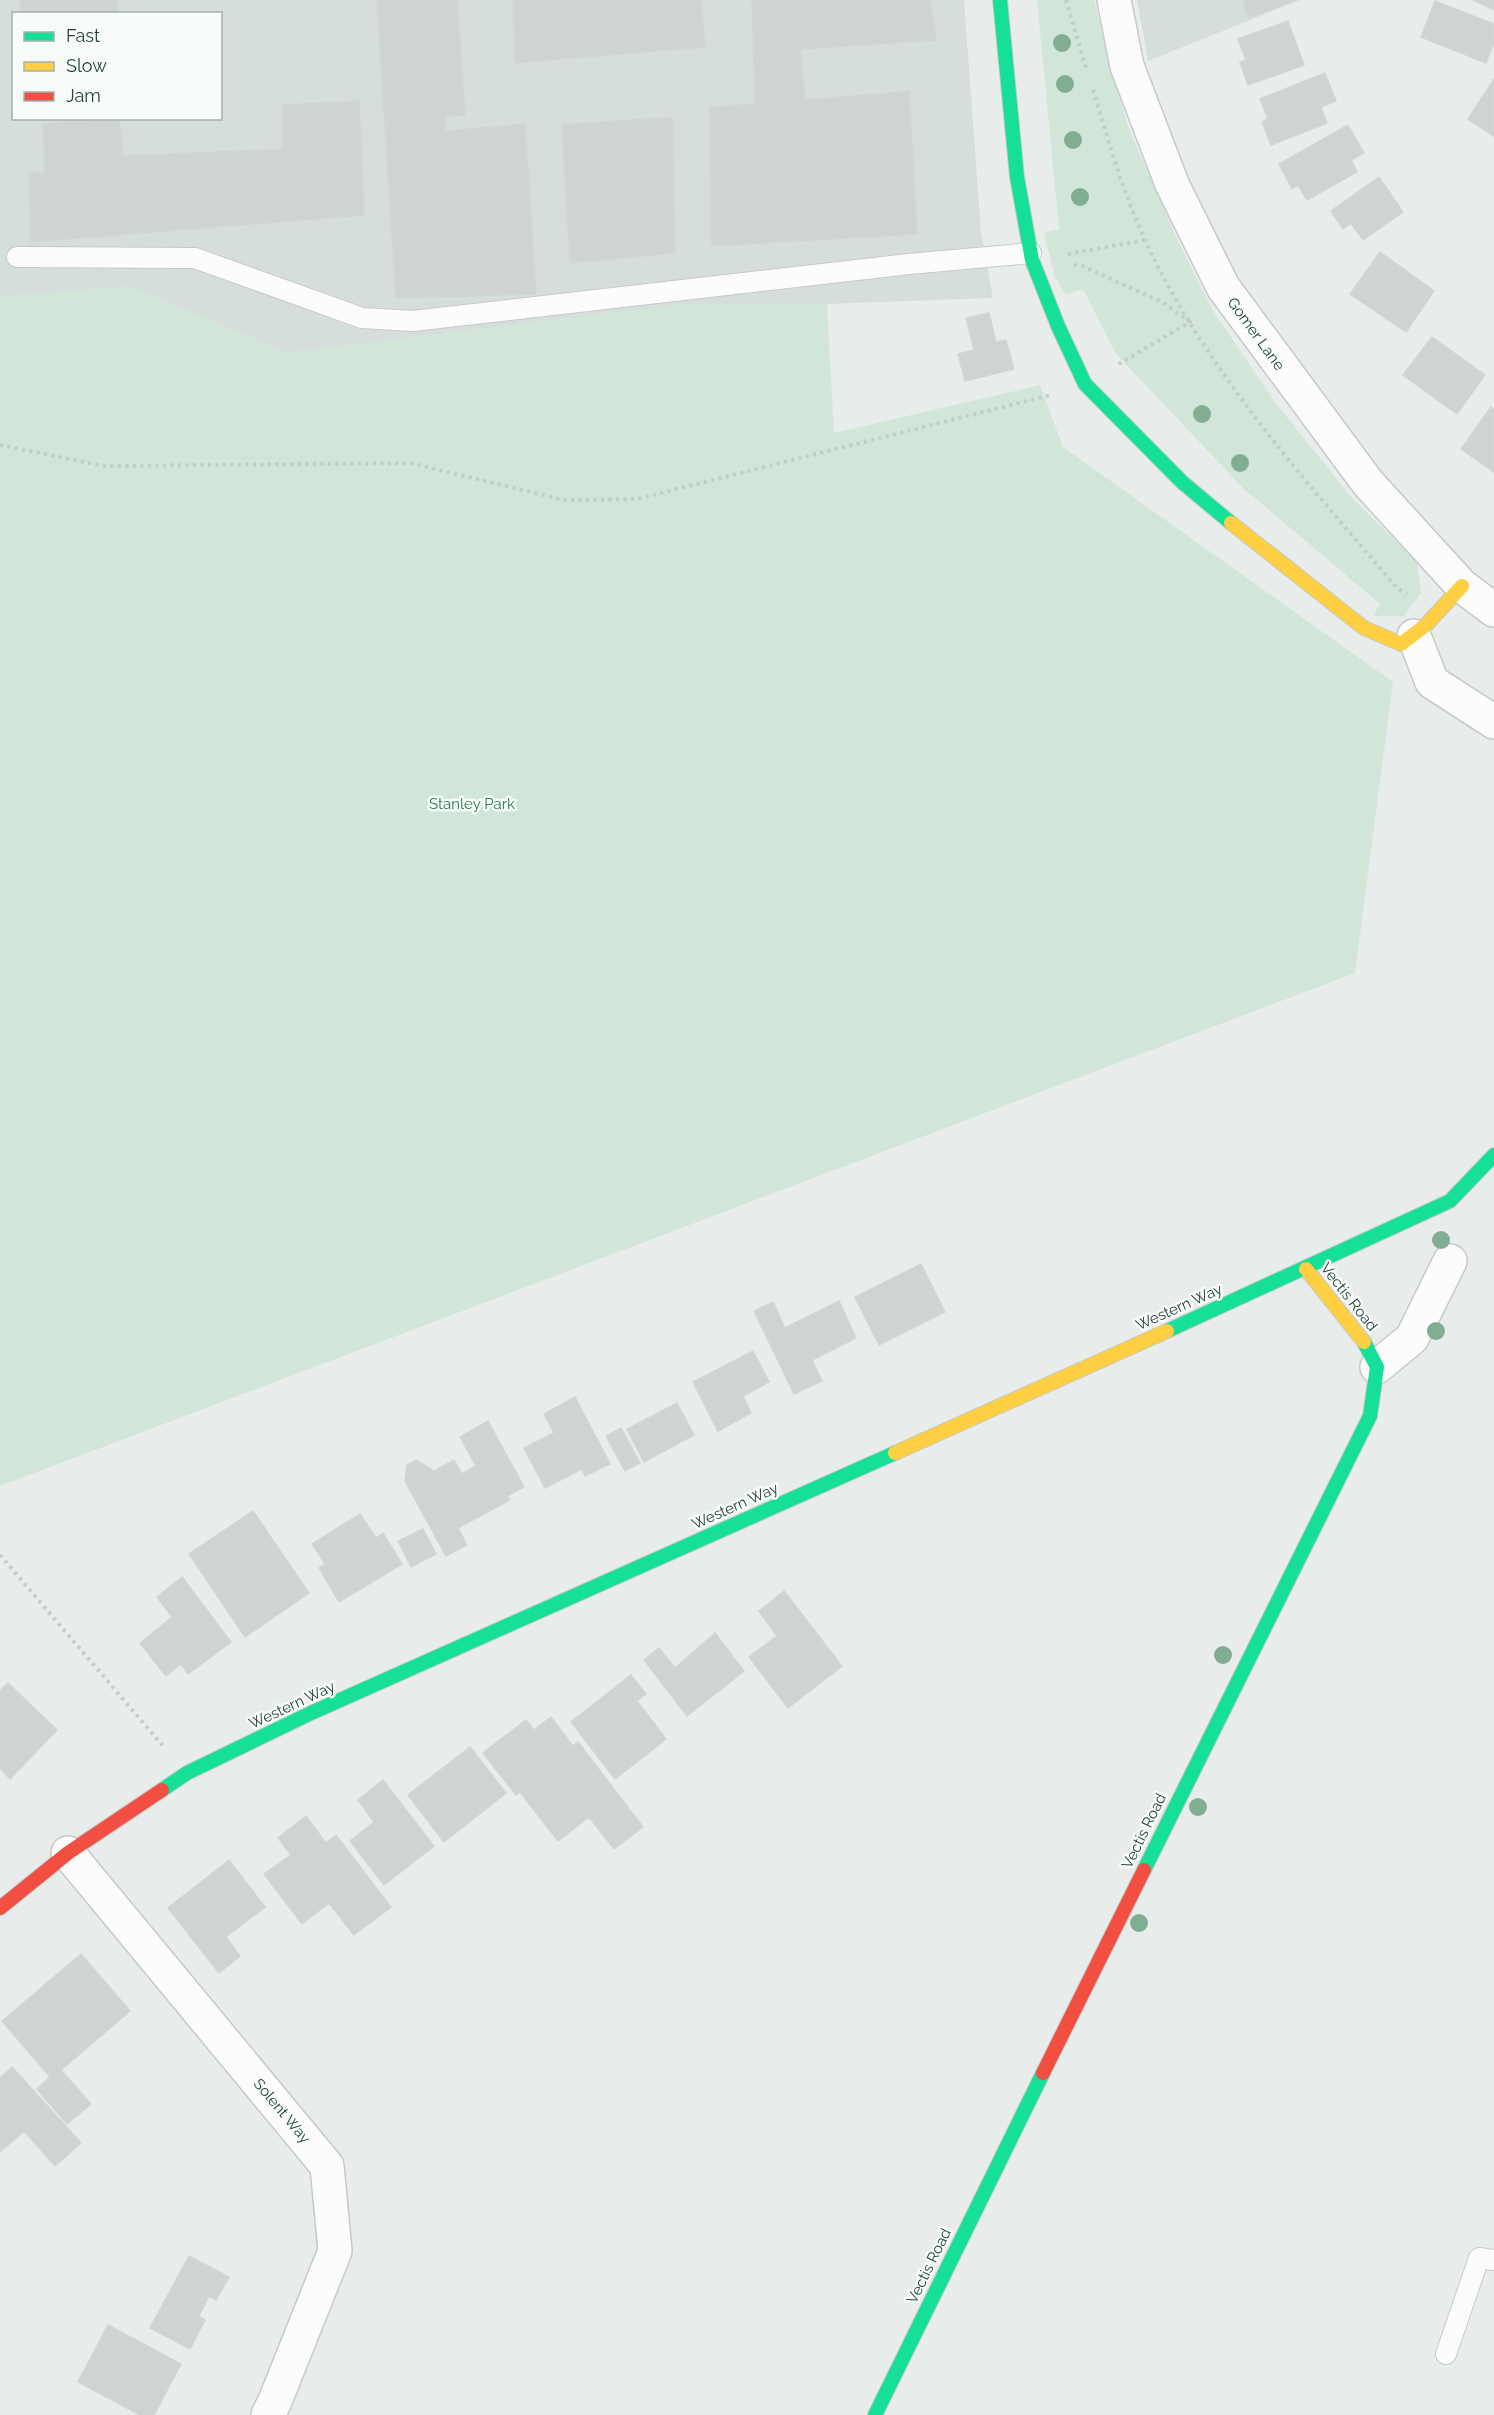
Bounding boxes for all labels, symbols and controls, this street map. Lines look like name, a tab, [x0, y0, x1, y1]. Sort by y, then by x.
legend	[12, 12, 222, 120]
text: Fast	[66, 25, 100, 46]
text: Slow	[66, 55, 107, 76]
text: Jam	[66, 85, 101, 106]
street label: Gomer Lane	[1224, 294, 1289, 374]
park label: Stanley Park	[429, 795, 515, 813]
street label: Vectis Road	[1317, 1259, 1381, 1335]
street label: Western Way	[1133, 1280, 1225, 1334]
street label: Western Way	[689, 1479, 781, 1533]
street label: Western Way	[246, 1677, 338, 1733]
street label: Vectis Road	[1118, 1790, 1170, 1872]
street label: Solent Way	[250, 2075, 314, 2147]
street label: Vectis Road	[903, 2225, 955, 2307]

